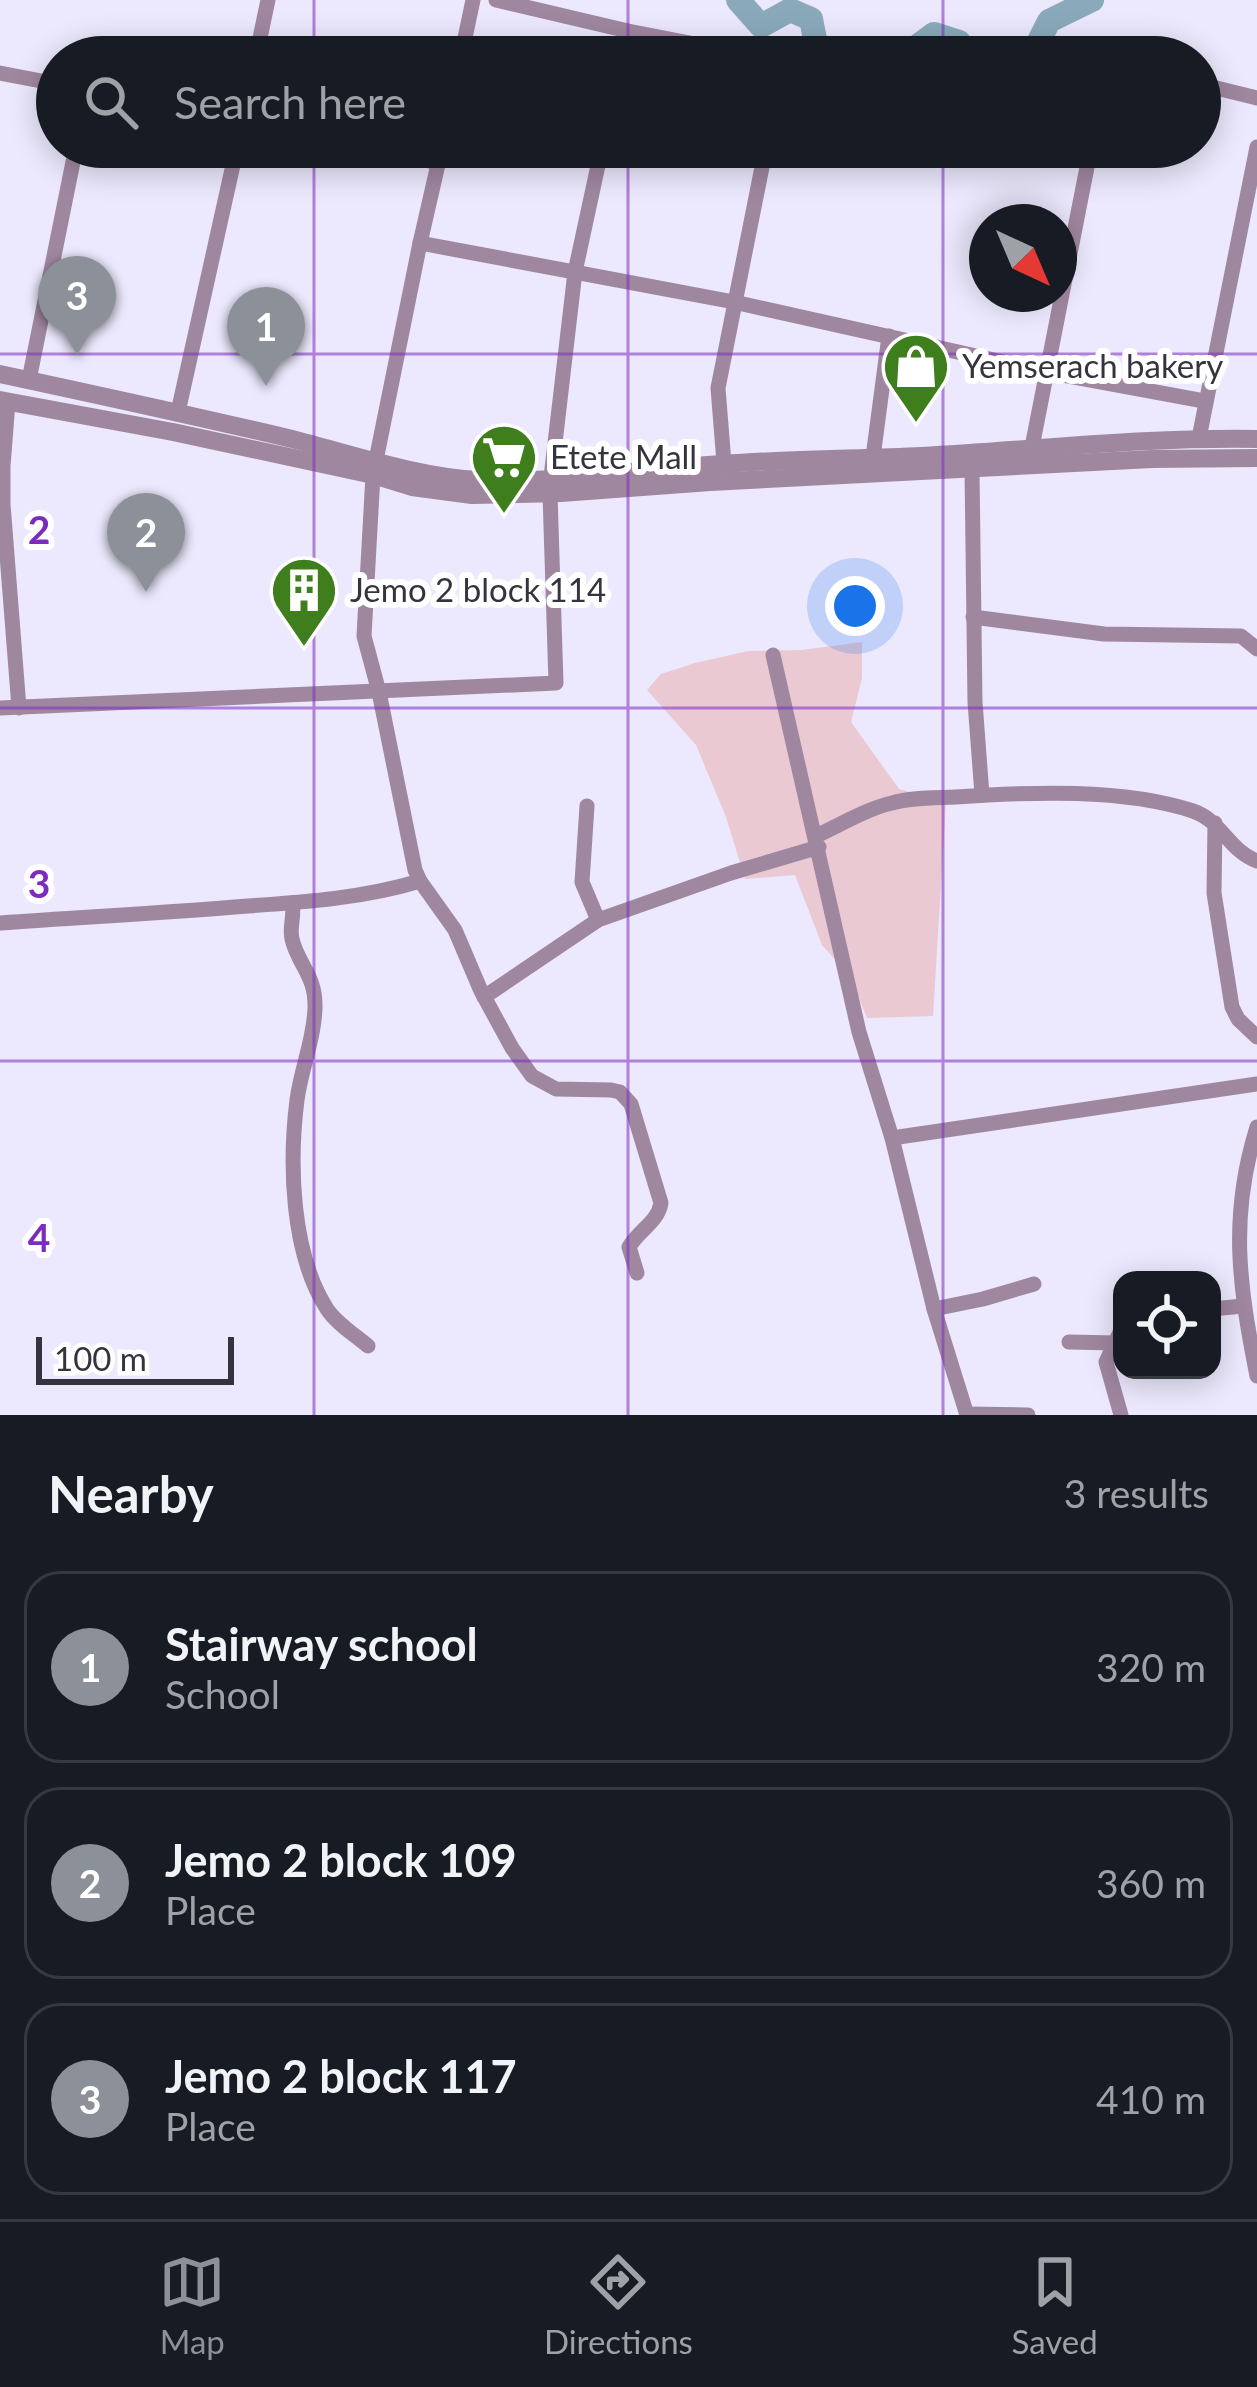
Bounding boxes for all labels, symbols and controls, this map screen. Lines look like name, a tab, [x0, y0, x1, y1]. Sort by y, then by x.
search box	[36, 36, 1221, 168]
icon: search	[78, 69, 144, 135]
text: Search here	[174, 75, 406, 129]
north arrow	[969, 204, 1077, 312]
pin: 3	[38, 256, 116, 355]
pin: 1	[227, 287, 305, 386]
shop icon: Yemserach bakery	[881, 331, 951, 425]
place label: Yemserach bakery	[962, 345, 1223, 385]
supermarket icon: Etete Mall	[469, 422, 539, 516]
place label: Etete Mall	[550, 436, 697, 476]
pin: 2	[107, 493, 185, 592]
text: 2	[28, 506, 50, 552]
building icon: Jemo 2 block 114	[269, 555, 339, 649]
place label: Jemo 2 block 114	[350, 569, 606, 609]
your location	[825, 576, 885, 636]
text: 3	[28, 860, 50, 906]
text: 4	[28, 1214, 50, 1260]
map controls	[1113, 1271, 1221, 1379]
button: locate	[1113, 1271, 1221, 1379]
scale bar	[36, 1331, 234, 1384]
text: 100 m	[54, 1338, 147, 1378]
text: Nearby	[48, 1463, 214, 1524]
text: 3 results	[1064, 1470, 1209, 1516]
text: Stairway school	[165, 1617, 478, 1671]
text: 1	[79, 1644, 101, 1690]
text: 320 m	[1096, 1644, 1206, 1690]
text: School	[165, 1671, 280, 1717]
text: Jemo 2 block 109	[165, 1833, 517, 1887]
text: 2	[79, 1860, 101, 1906]
text: 360 m	[1096, 1860, 1206, 1906]
text: Place	[165, 1887, 256, 1933]
text: Jemo 2 block 117	[165, 2049, 517, 2103]
text: 3	[79, 2076, 101, 2122]
text: 410 m	[1096, 2076, 1206, 2122]
text: Place	[165, 2103, 256, 2149]
tab: Map	[159, 2249, 225, 2361]
tab: Directions	[544, 2249, 693, 2361]
tab: Saved	[1011, 2249, 1098, 2361]

